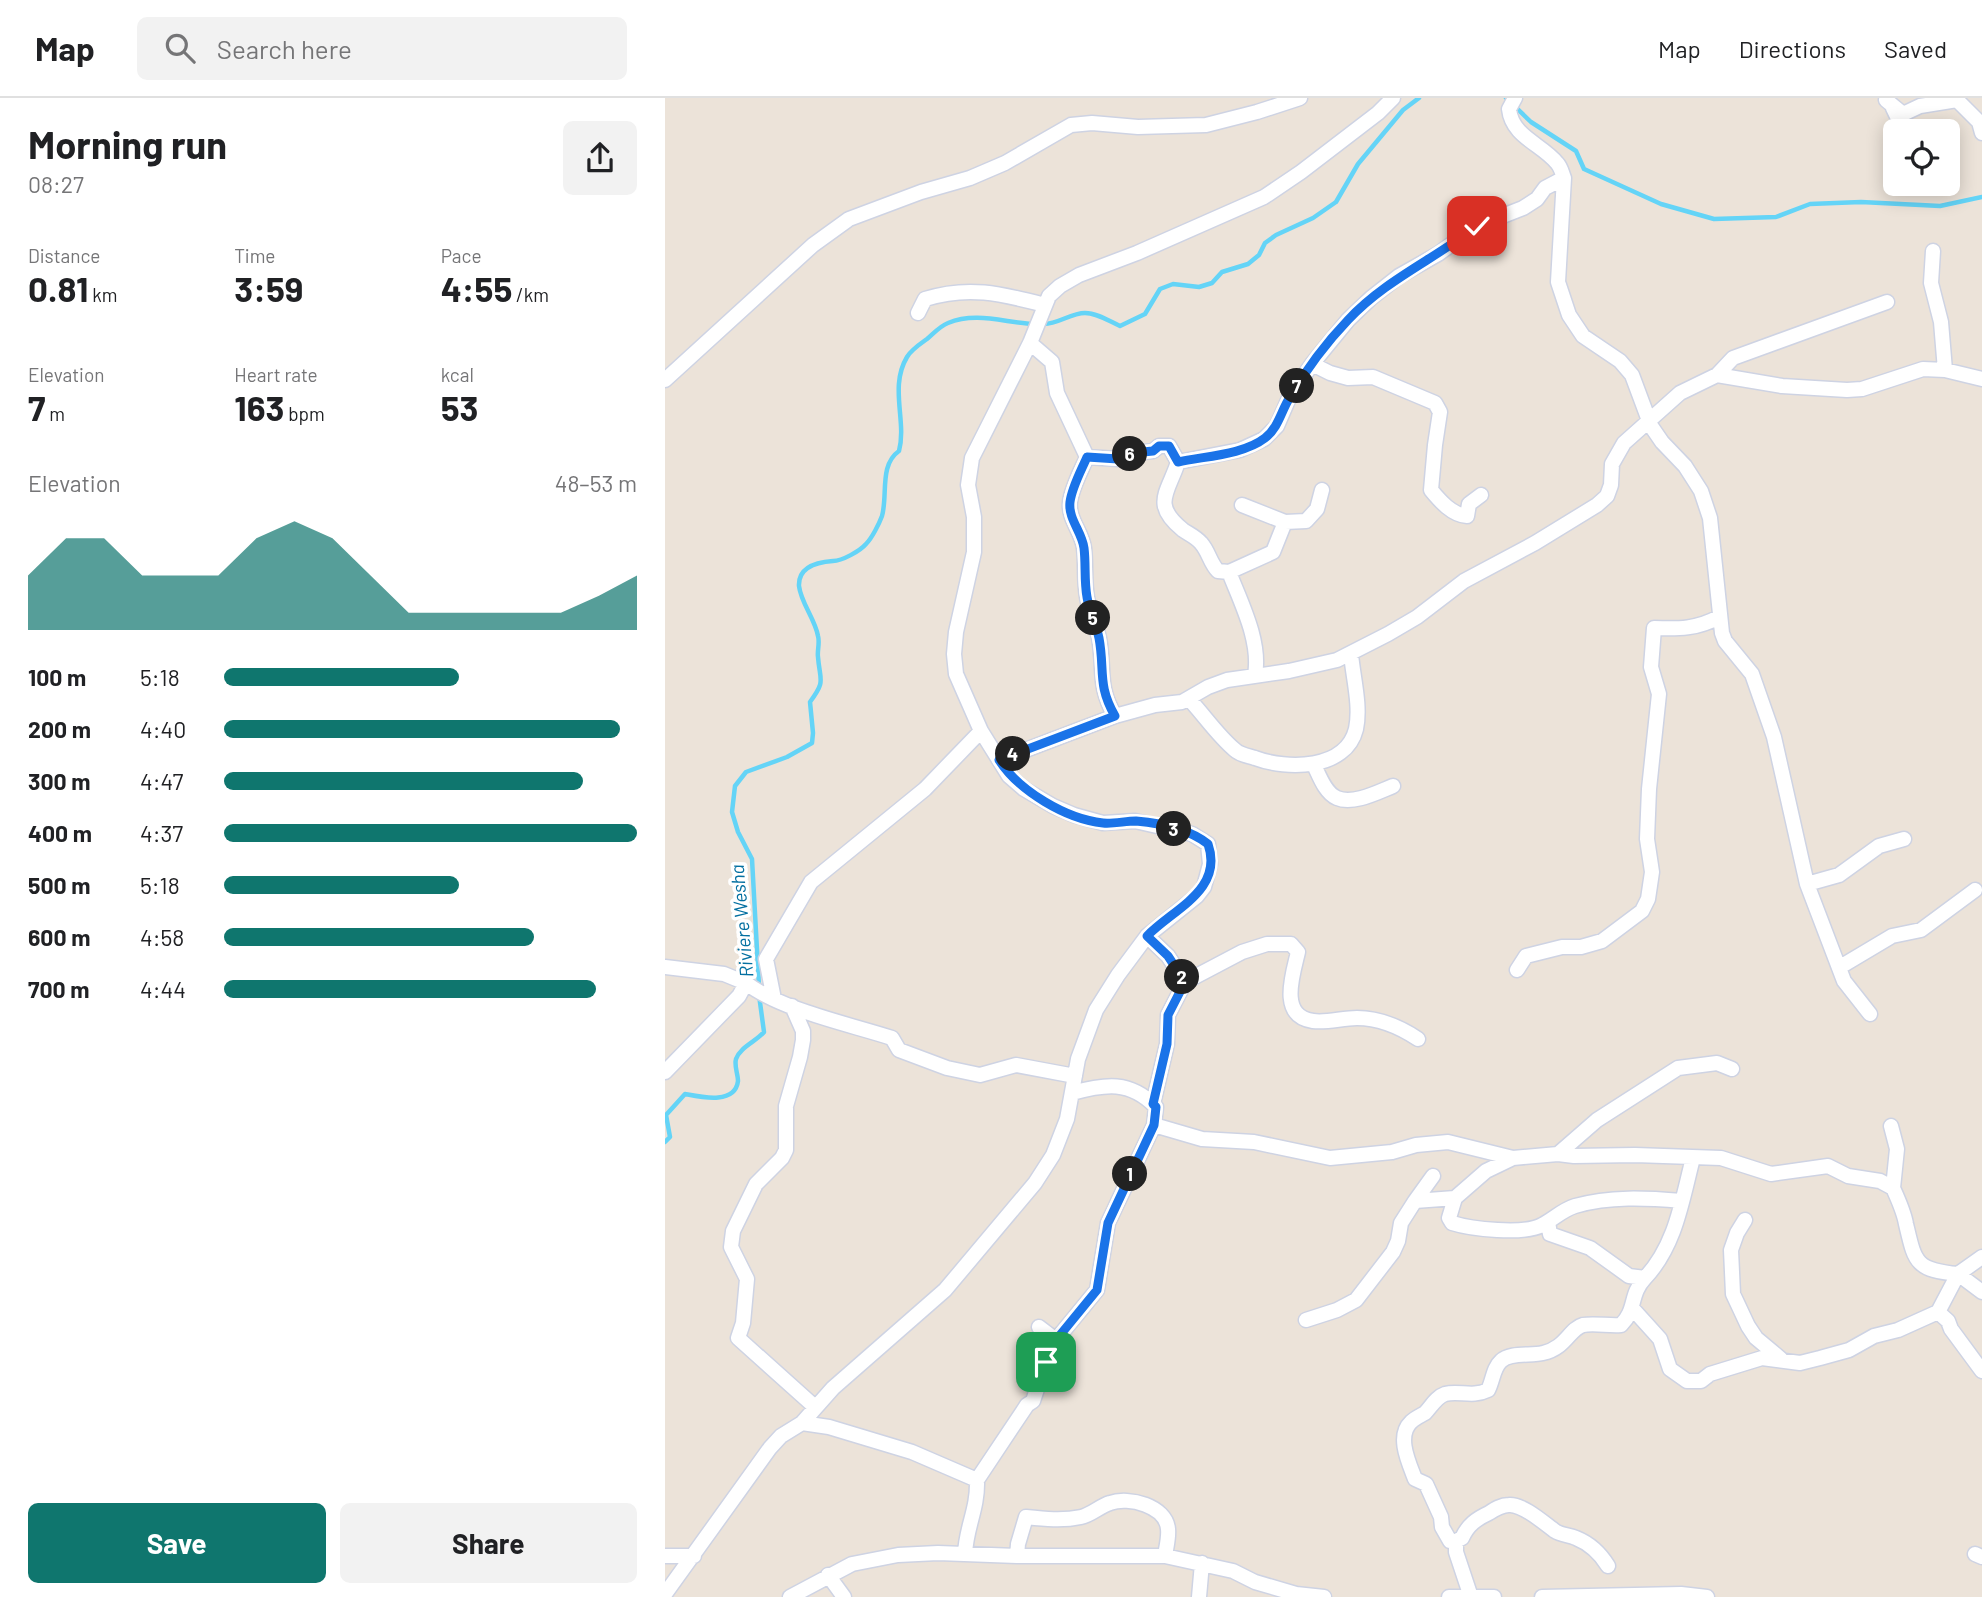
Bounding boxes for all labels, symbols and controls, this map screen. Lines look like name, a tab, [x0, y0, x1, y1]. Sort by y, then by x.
search box	[137, 17, 627, 80]
text: Map	[35, 28, 95, 68]
icon: search	[161, 29, 199, 67]
text: Search here	[217, 33, 352, 64]
text: Map	[1658, 34, 1701, 63]
text: Directions	[1739, 34, 1846, 63]
text: Saved	[1884, 34, 1947, 63]
map controls	[1883, 119, 1960, 196]
button: locate	[1883, 119, 1960, 196]
text: Morning run	[28, 121, 227, 167]
button: share	[563, 121, 637, 195]
text: 08:27	[28, 170, 84, 198]
pin	[1447, 196, 1507, 256]
icon: check	[1458, 207, 1496, 245]
text: Distance	[28, 244, 100, 267]
text: Time	[234, 244, 275, 267]
text: Pace	[441, 244, 482, 267]
text: 0.81	[28, 267, 88, 309]
text: 3:59	[234, 267, 303, 309]
text: 4:55	[441, 267, 512, 309]
text: km	[88, 283, 117, 306]
text: /km	[512, 283, 549, 306]
text: Elevation	[28, 363, 105, 386]
text: Heart rate	[234, 363, 318, 386]
text: kcal	[441, 363, 474, 386]
pin: 7	[1279, 368, 1315, 404]
text: 7	[1292, 374, 1301, 397]
text: 7	[28, 386, 45, 428]
text: 163	[234, 386, 284, 428]
text: 53	[441, 386, 478, 428]
text: m	[45, 402, 65, 425]
text: bpm	[284, 402, 325, 425]
pin: 6	[1113, 436, 1147, 472]
text: 6	[1124, 442, 1135, 465]
text: Elevation	[28, 469, 121, 497]
text: 48–53 m	[555, 469, 637, 497]
pin: 5	[1075, 601, 1111, 636]
text: 5	[1087, 606, 1098, 629]
text: 100 m	[28, 663, 86, 691]
text: 5:18	[140, 663, 180, 691]
text: 200 m	[28, 715, 91, 743]
text: 4:40	[140, 715, 186, 743]
pin: 4	[995, 736, 1031, 772]
text: 4	[1007, 742, 1018, 765]
text: 300 m	[28, 767, 90, 795]
text: 4:47	[140, 767, 183, 795]
pin: 3	[1156, 812, 1191, 846]
text: 3	[1168, 817, 1179, 840]
text: 400 m	[28, 819, 92, 847]
text: 4:37	[140, 819, 183, 847]
water label: Riviere Wesha	[725, 864, 757, 978]
text: 500 m	[28, 871, 90, 899]
text: 5:18	[140, 871, 180, 899]
text: 600 m	[28, 923, 90, 951]
text: 4:58	[140, 923, 184, 951]
pin: 2	[1165, 960, 1199, 994]
text: 2	[1176, 965, 1187, 988]
text: 700 m	[28, 975, 89, 1003]
text: 4:44	[140, 975, 186, 1003]
pin: 1	[1113, 1156, 1147, 1192]
text: 1	[1126, 1162, 1133, 1185]
pin	[1016, 1332, 1076, 1392]
icon: arrive	[1027, 1343, 1065, 1381]
button: Save	[28, 1503, 326, 1583]
button: Share	[340, 1503, 637, 1583]

